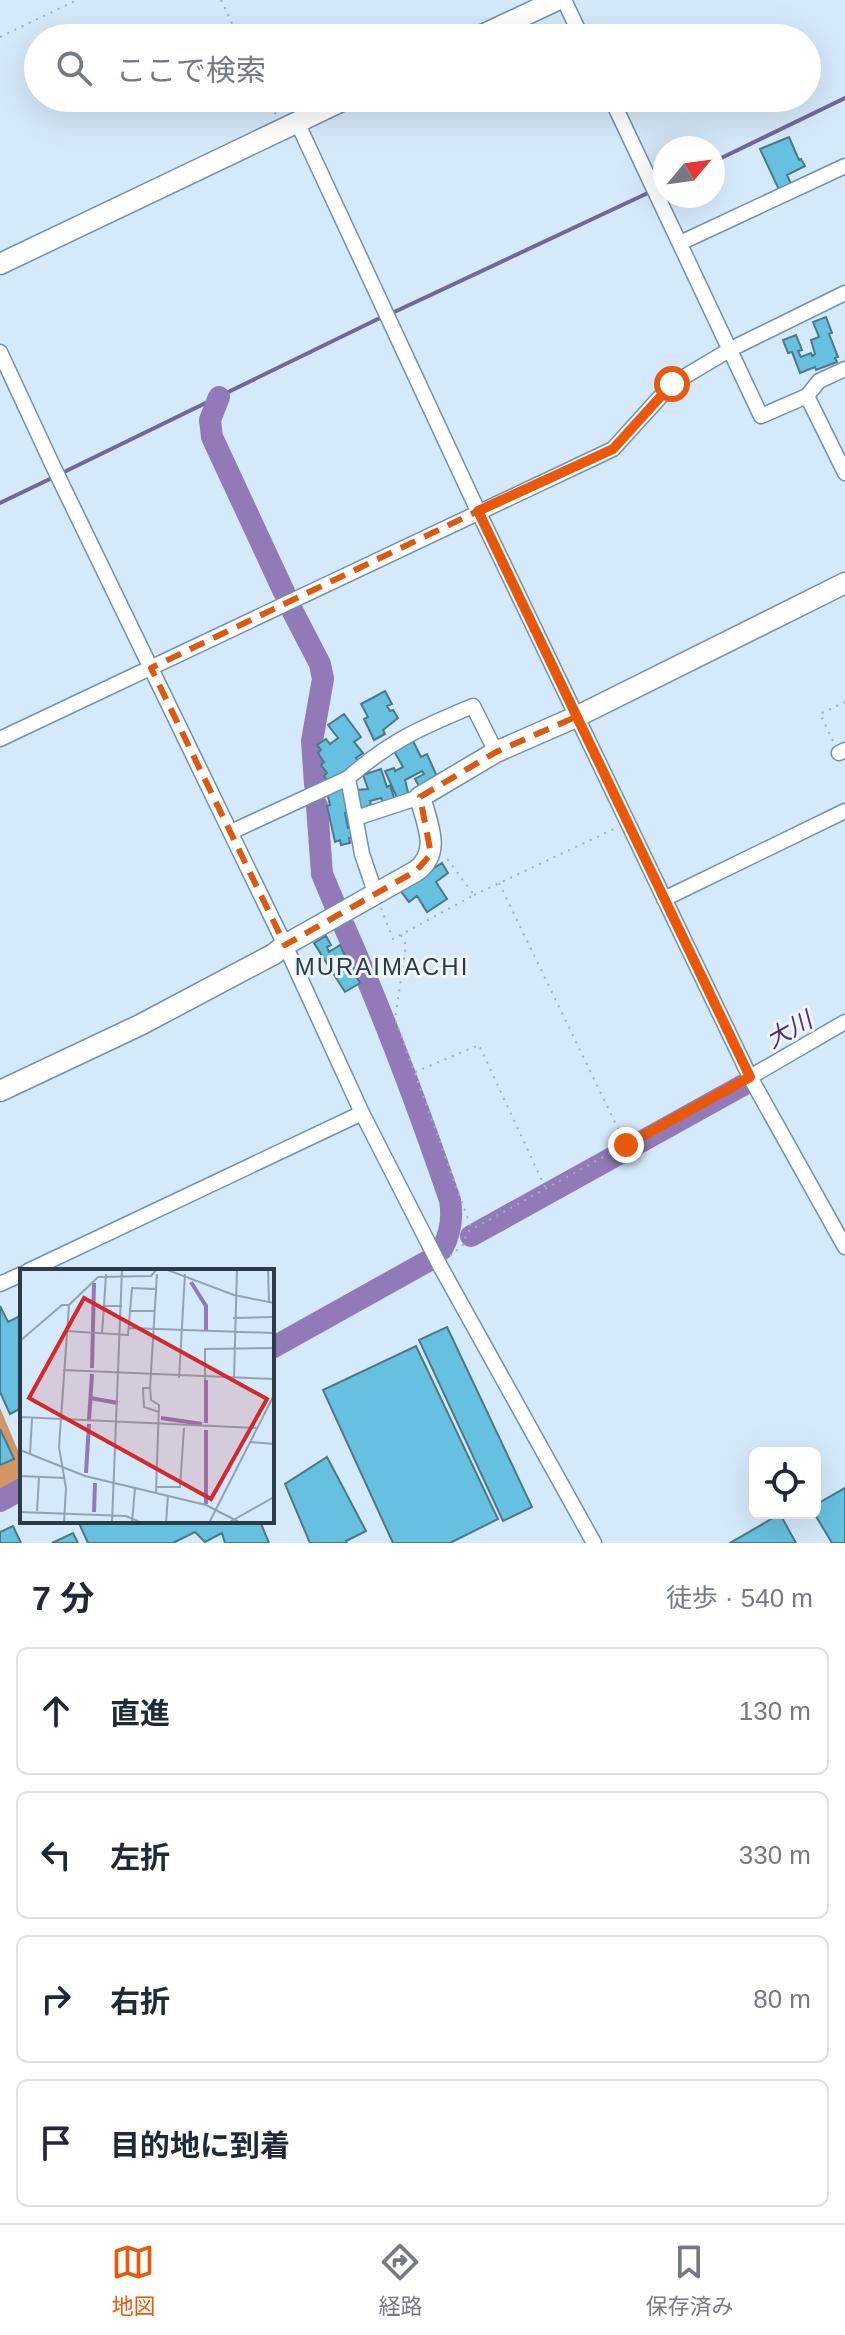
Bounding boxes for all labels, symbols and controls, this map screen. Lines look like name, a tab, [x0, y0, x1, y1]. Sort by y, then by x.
search box	[24, 24, 821, 112]
icon: search	[52, 46, 96, 90]
text: ここで検索	[116, 54, 266, 87]
north arrow	[653, 136, 725, 208]
route start	[654, 366, 690, 402]
district label: MURAIMACHI	[295, 953, 469, 980]
water label: 大川	[761, 1005, 819, 1053]
route end	[608, 1127, 644, 1163]
inset map	[20, 1269, 274, 1523]
map controls	[749, 1447, 821, 1519]
button: locate	[749, 1447, 821, 1519]
text: 7 分	[32, 1579, 94, 1617]
text: 徒歩 · 540 m	[666, 1583, 813, 1613]
icon: ahead	[34, 1689, 78, 1733]
text: 130 m	[739, 1696, 811, 1726]
text: 直進	[110, 1697, 170, 1730]
icon: left	[34, 1833, 78, 1877]
text: 330 m	[739, 1840, 811, 1870]
text: 左折	[110, 1841, 170, 1874]
icon: right	[34, 1977, 78, 2021]
text: 80 m	[753, 1984, 811, 2014]
text: 右折	[110, 1985, 170, 2018]
icon: arrive	[34, 2121, 78, 2165]
text: 目的地に到着	[110, 2129, 290, 2162]
tab: 地図	[111, 2240, 156, 2320]
tab: 経路	[378, 2240, 423, 2320]
tab: 保存済み	[645, 2240, 734, 2320]

